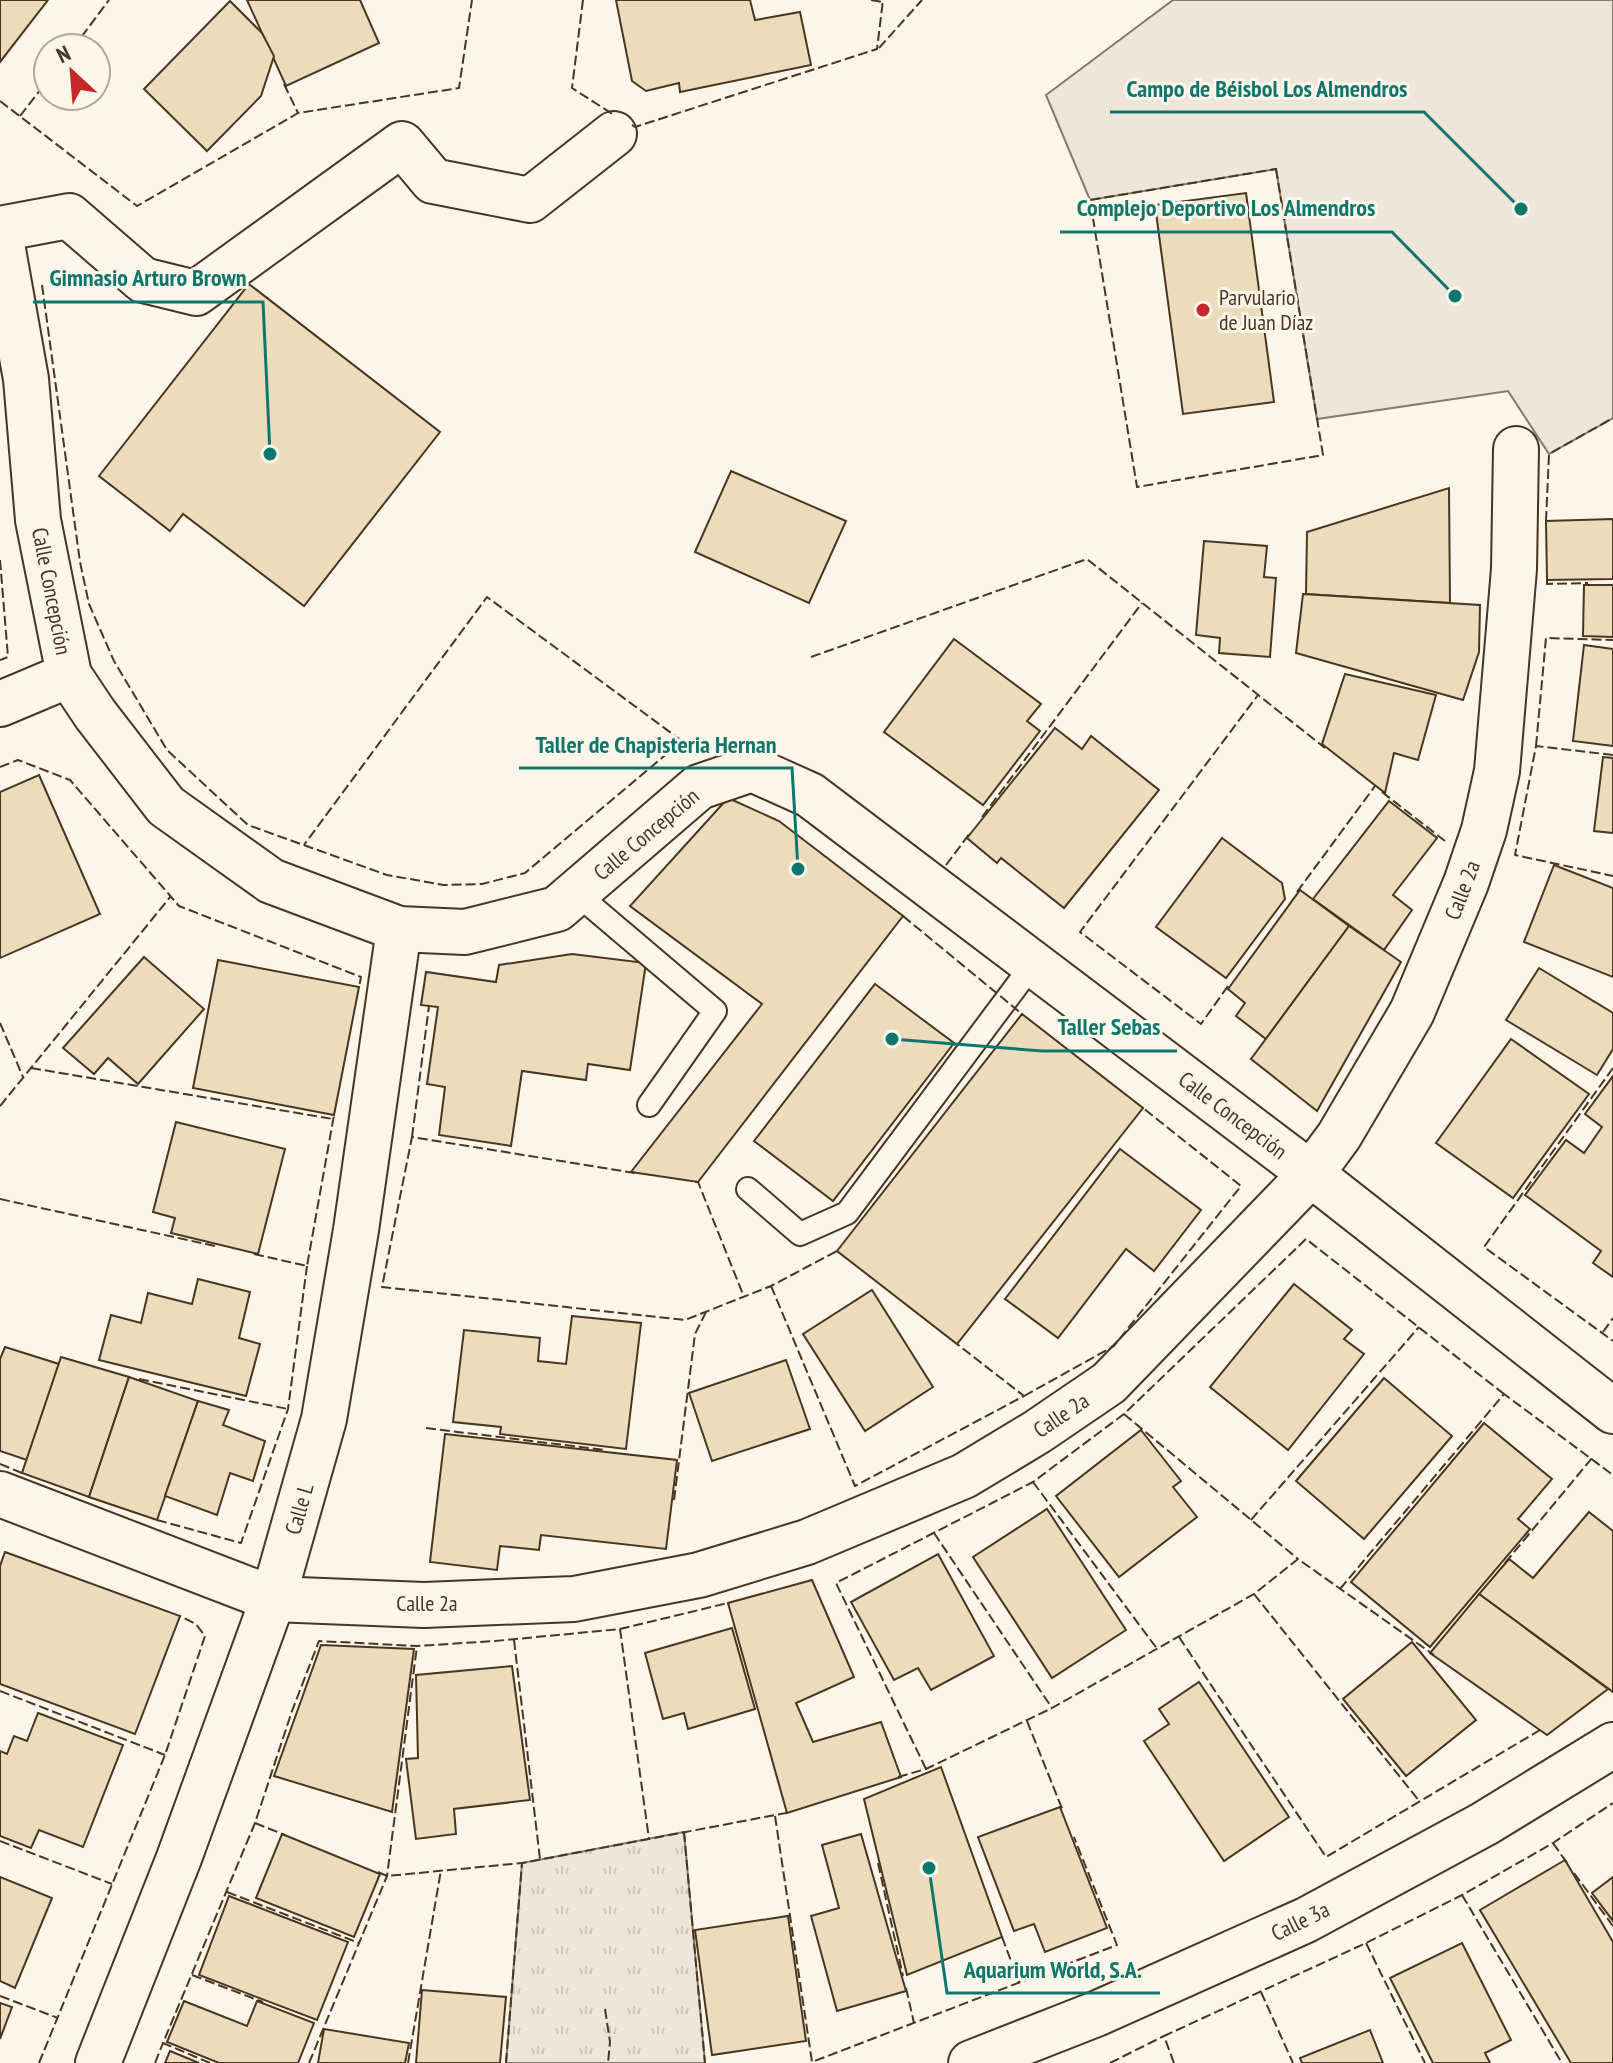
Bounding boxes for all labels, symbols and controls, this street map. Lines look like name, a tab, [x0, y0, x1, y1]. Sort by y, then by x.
north arrow	[32, 32, 112, 112]
text: N	[52, 39, 75, 69]
callout: Campo de Béisbol Los Almendros	[1110, 64, 1424, 112]
text: Campo de Béisbol Los Almendros	[1126, 73, 1408, 104]
callout: Complejo Deportivo Los Almendros	[1060, 184, 1392, 232]
text: Complejo Deportivo Los Almendros	[1077, 192, 1375, 223]
callout: Gimnasio Arturo Brown	[33, 254, 263, 302]
text: Gimnasio Arturo Brown	[50, 262, 247, 293]
place label: Parvulario de Juan Díaz	[1219, 283, 1313, 336]
marker: Parvulario de Juan Díaz	[1194, 301, 1212, 319]
street label: Calle Concepción	[26, 525, 78, 657]
callout: Taller de Chapisteria Hernan	[519, 720, 792, 768]
text: Taller de Chapisteria Hernan	[536, 729, 776, 760]
street label: Calle Concepción	[588, 782, 704, 886]
street label: Calle 2a	[1438, 856, 1486, 924]
callout: Taller Sebas	[1042, 1003, 1177, 1051]
text: Taller Sebas	[1058, 1011, 1160, 1042]
street label: Calle Concepción	[1173, 1065, 1293, 1165]
street label: Calle 2a	[1028, 1386, 1094, 1444]
street label: Calle L	[278, 1480, 320, 1538]
street label: Calle 2a	[396, 1589, 458, 1617]
street label: Calle 3a	[1266, 1895, 1334, 1947]
callout: Aquarium World, S.A.	[947, 1945, 1160, 1993]
text: Aquarium World, S.A.	[963, 1954, 1142, 1985]

